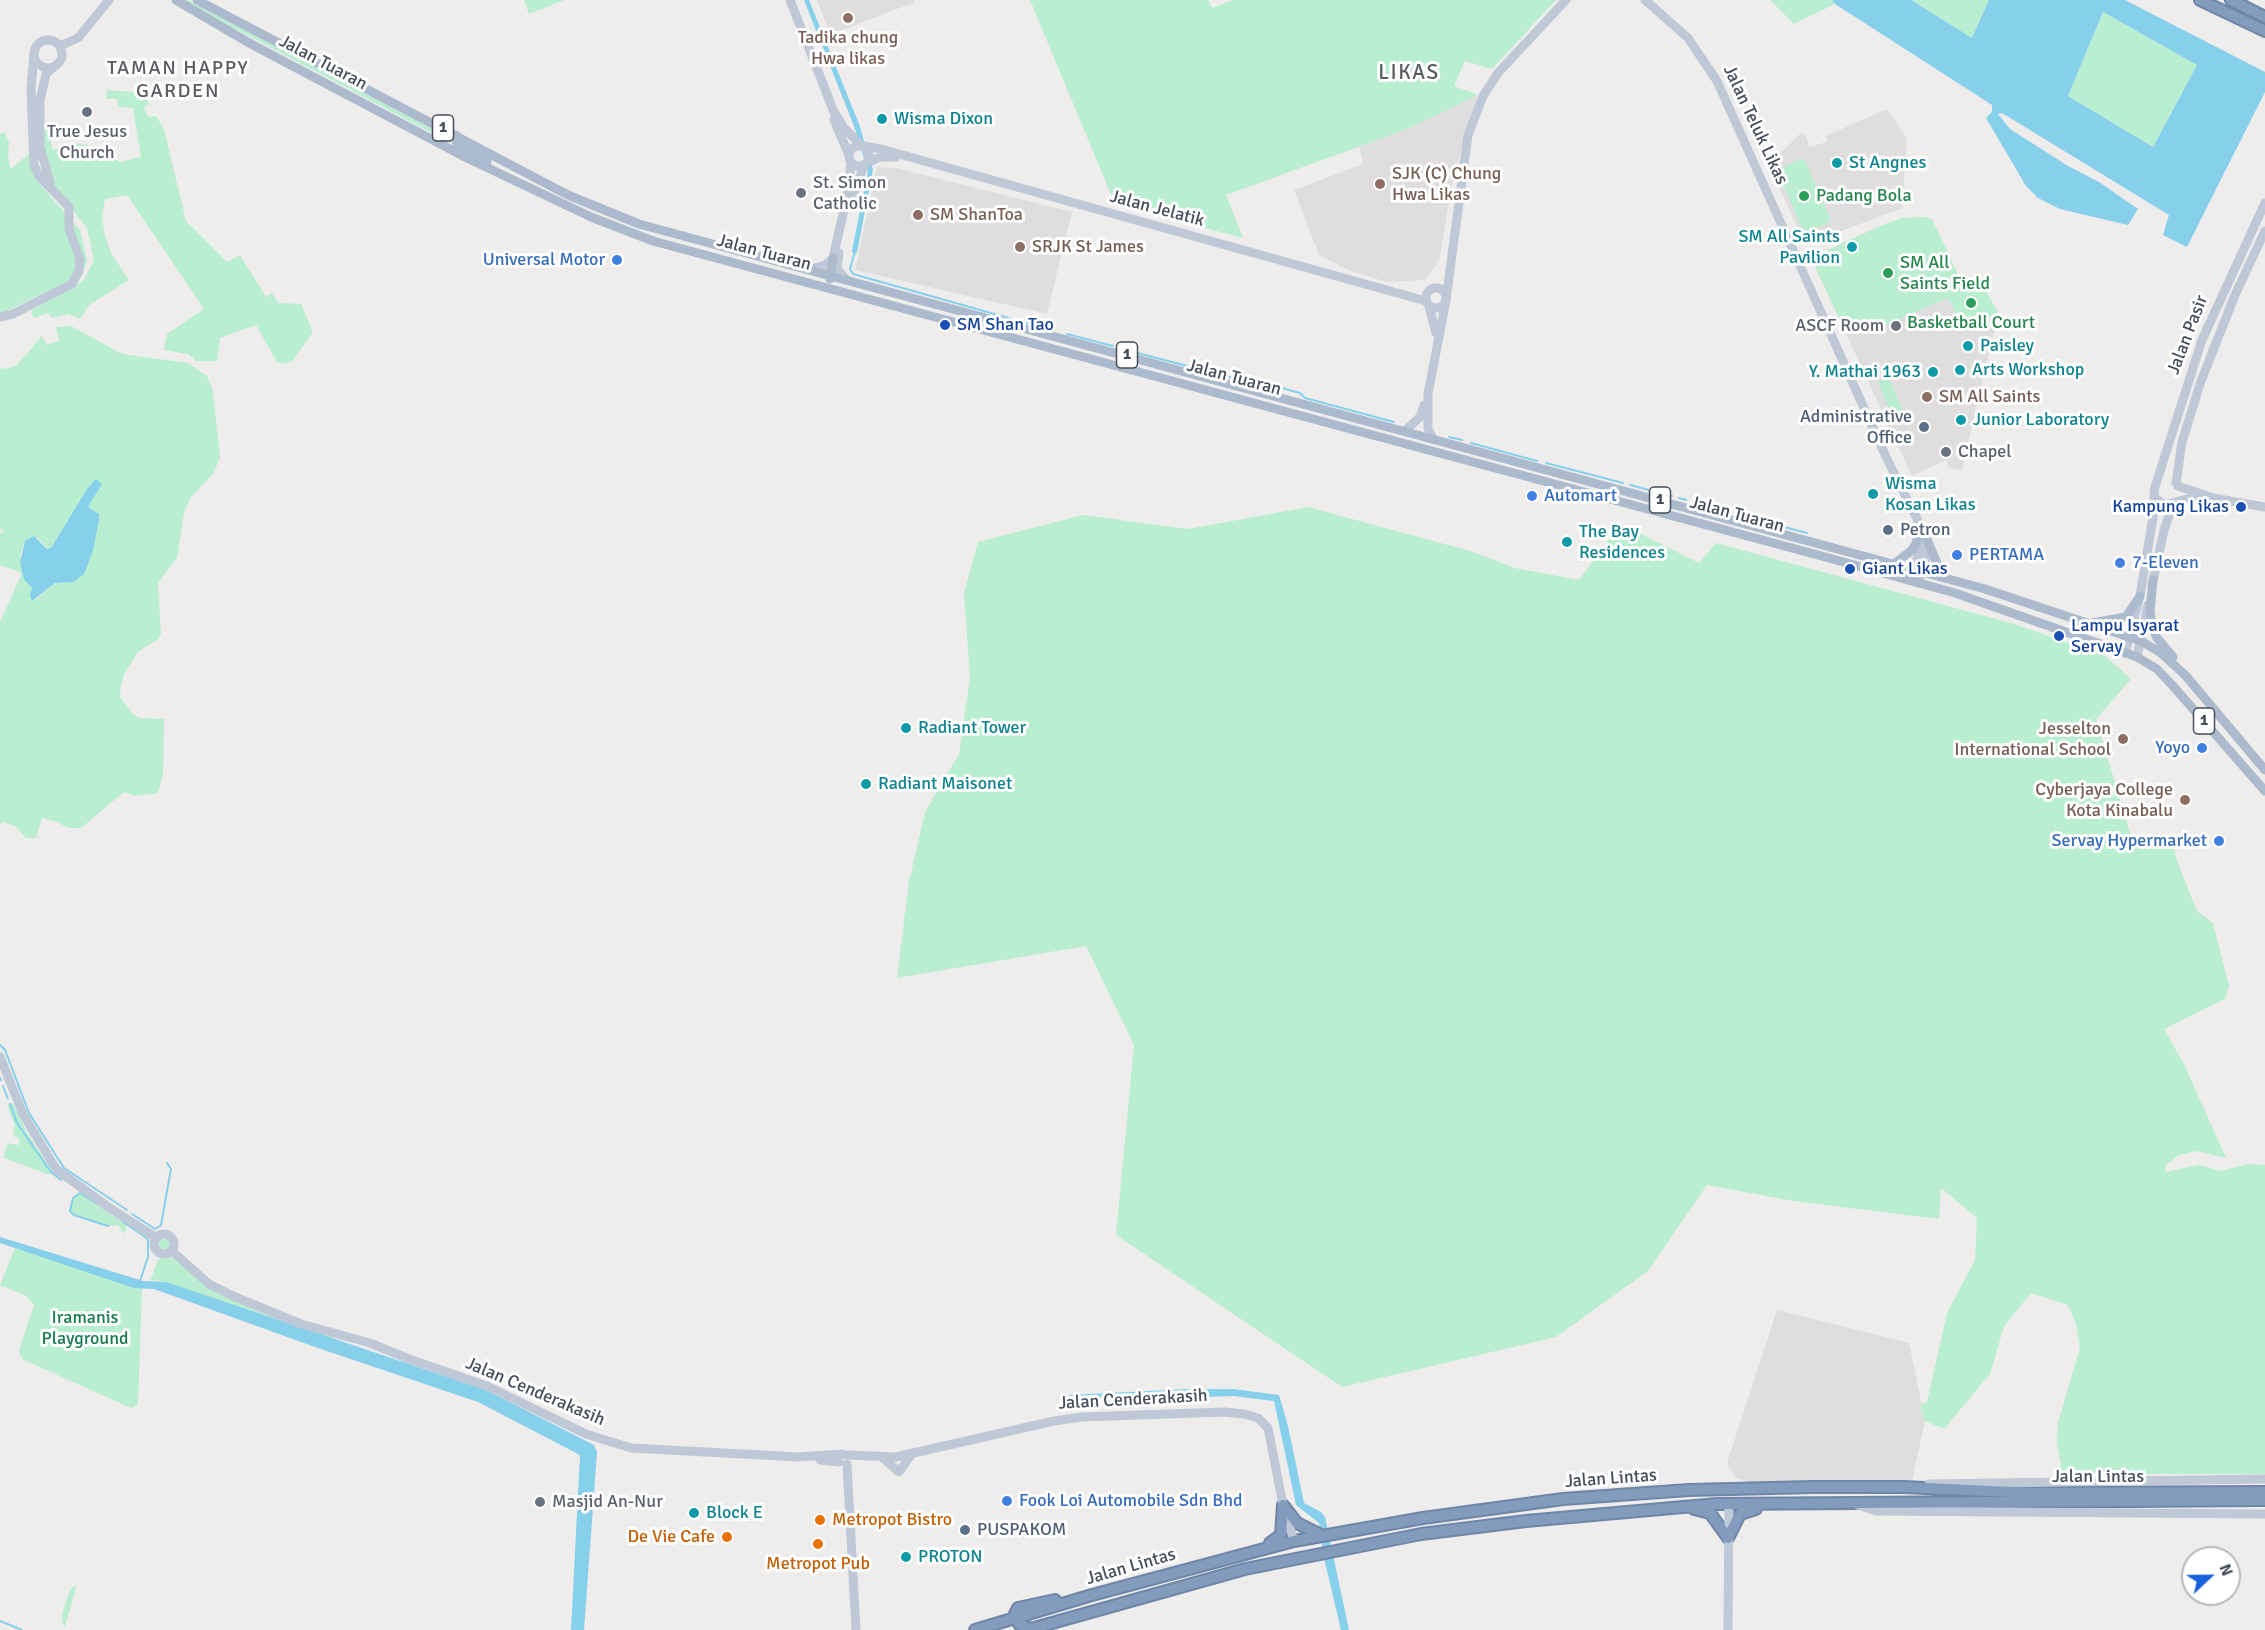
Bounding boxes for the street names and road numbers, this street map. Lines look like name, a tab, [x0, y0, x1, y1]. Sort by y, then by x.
street label: Jalan Tuaran	[275, 31, 371, 95]
street label: Jalan Teluk Likas	[1718, 62, 1792, 188]
road number: 1	[432, 115, 454, 141]
street label: Jalan Jelatik	[1108, 186, 1206, 232]
street label: Jalan Tuaran	[714, 230, 814, 276]
street label: Jalan Pasir	[2163, 292, 2213, 378]
road number: 1	[1116, 342, 1138, 368]
street label: Jalan Tuaran	[1184, 355, 1284, 401]
road number: 1	[1650, 487, 1670, 513]
street label: Jalan Tuaran	[1687, 492, 1787, 538]
road number: 1	[2194, 708, 2214, 734]
street label: Jalan Cenderakasih	[462, 1353, 608, 1431]
street label: Jalan Cenderakasih	[1058, 1385, 1208, 1415]
street label: Jalan Lintas	[1564, 1465, 1658, 1493]
street label: Jalan Lintas	[2052, 1466, 2144, 1488]
street label: Jalan Lintas	[1084, 1544, 1178, 1590]

